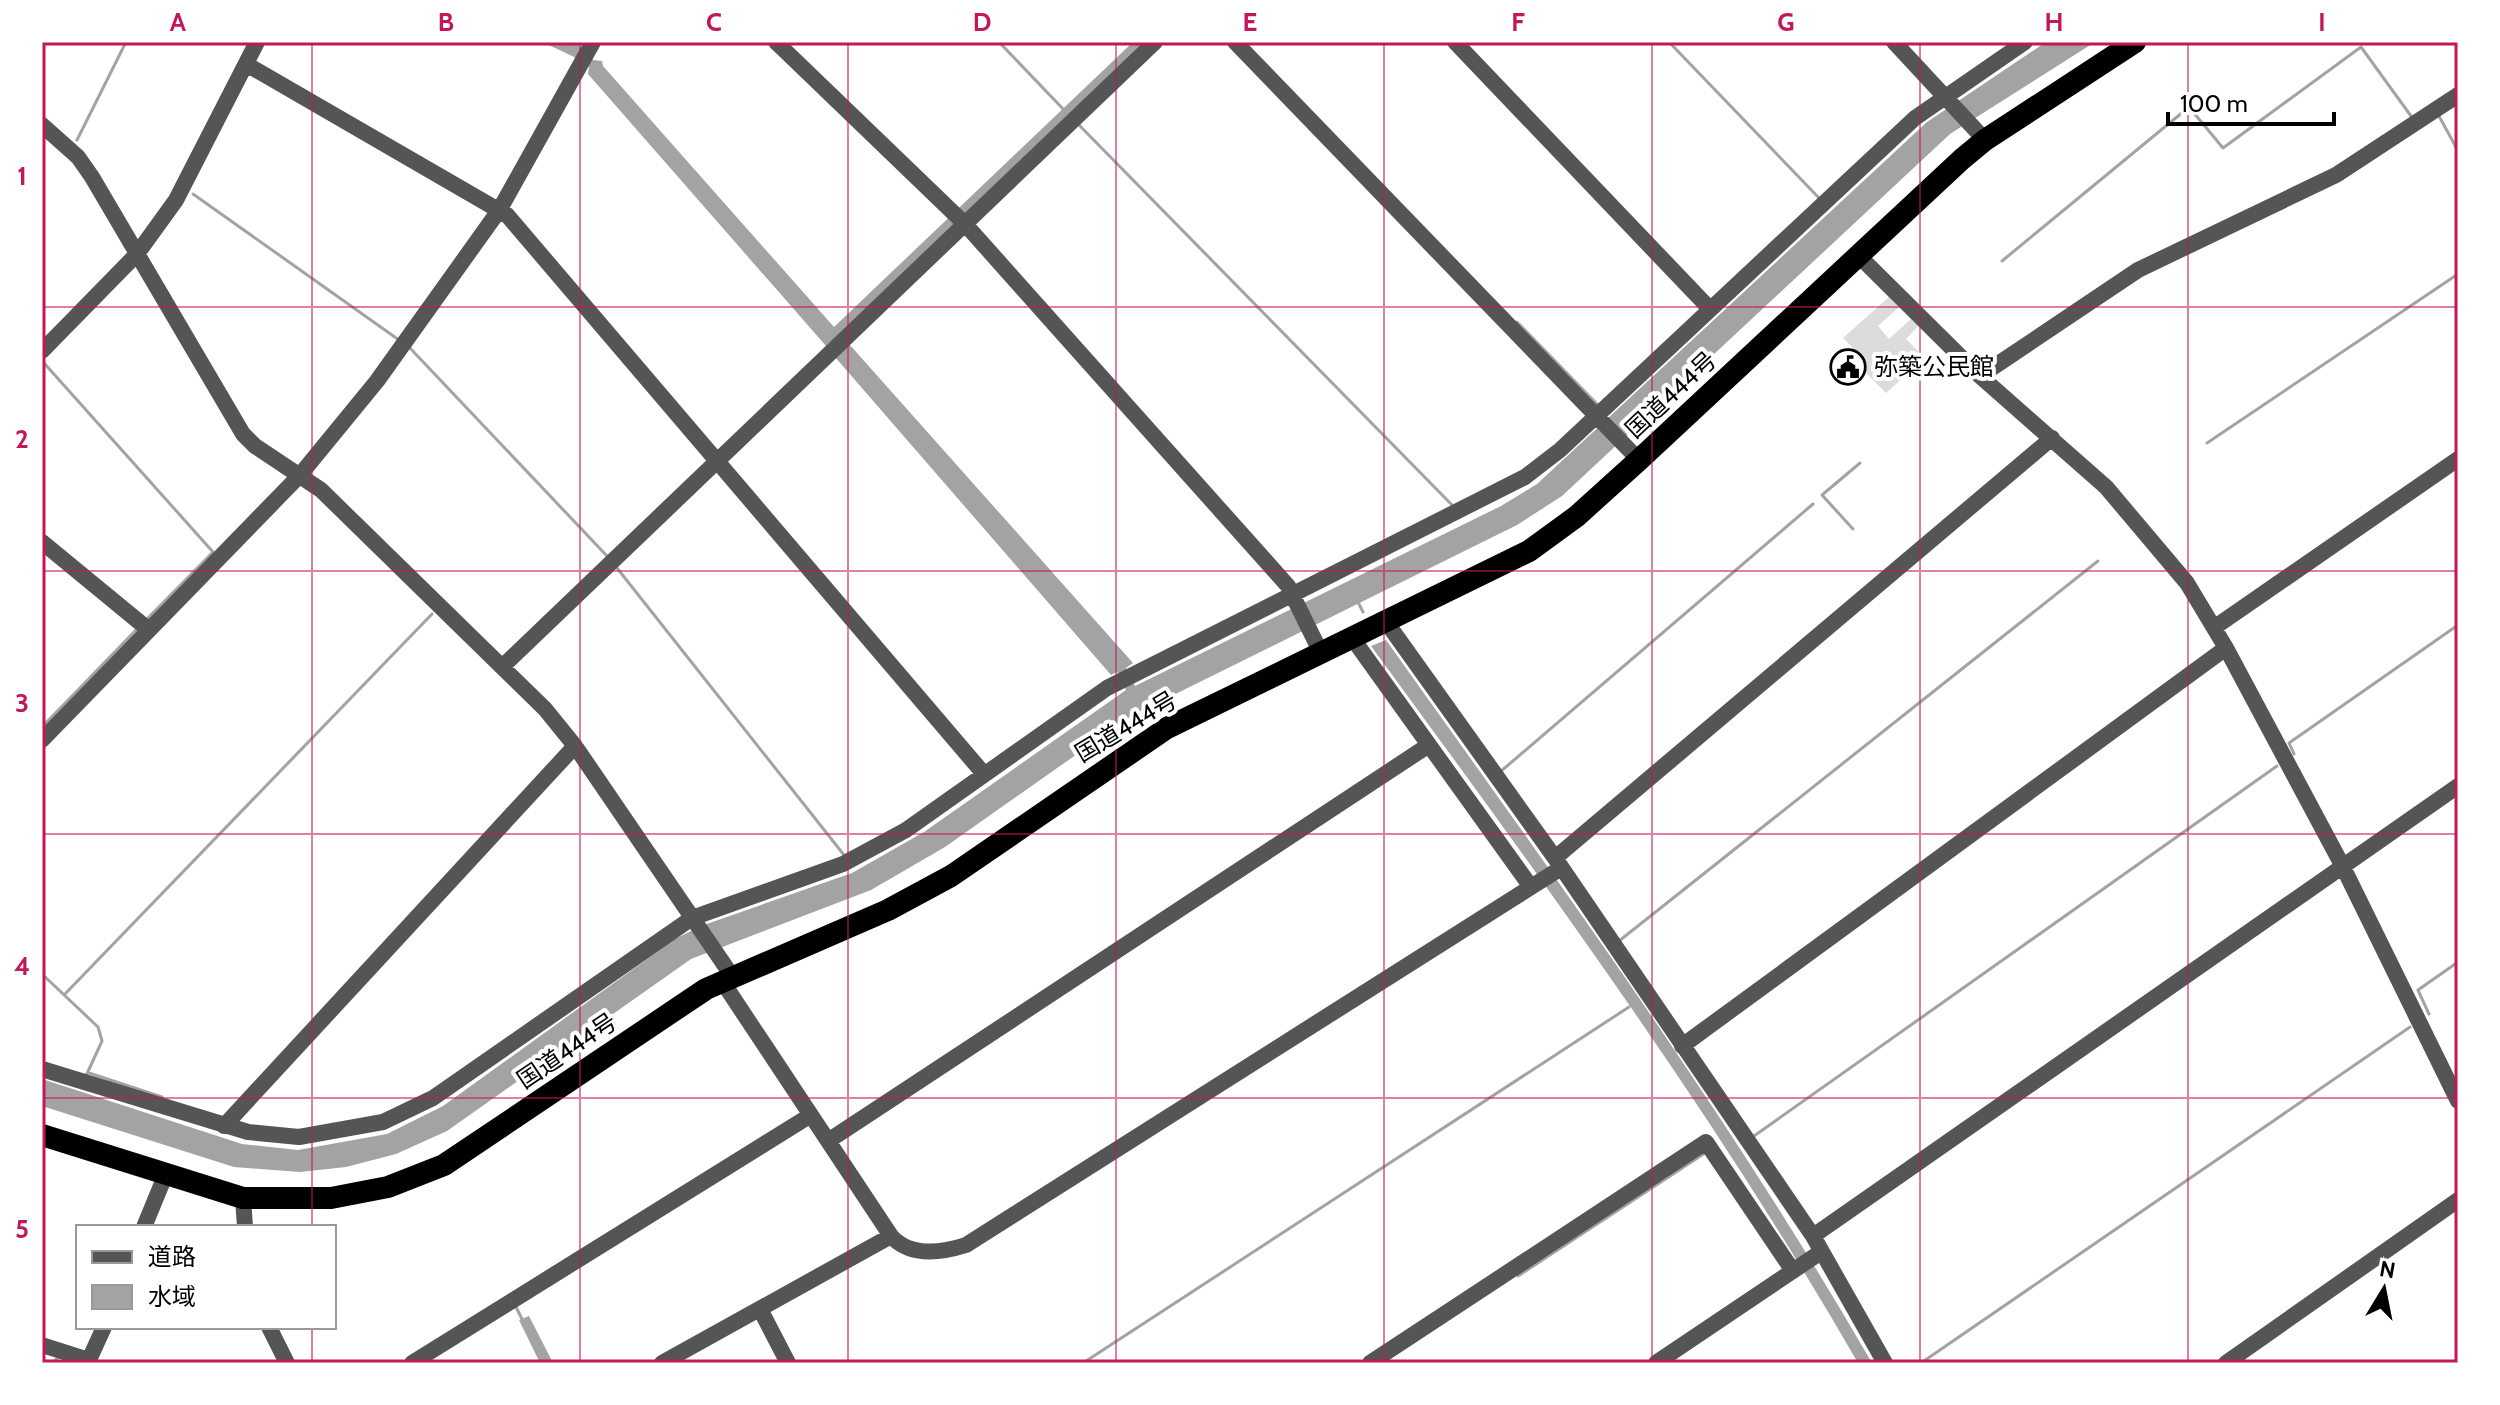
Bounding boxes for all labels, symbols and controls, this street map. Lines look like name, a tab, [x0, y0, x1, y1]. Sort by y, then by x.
text: A	[170, 6, 187, 38]
text: B	[438, 6, 454, 38]
text: C	[706, 6, 722, 38]
text: D	[973, 6, 991, 38]
text: E	[1243, 6, 1257, 38]
text: F	[1511, 6, 1525, 38]
text: G	[1777, 6, 1795, 38]
text: H	[2045, 6, 2063, 38]
text: I	[2318, 6, 2326, 38]
scale bar	[2168, 76, 2334, 126]
text: 100 m	[2180, 89, 2248, 118]
text: 1	[17, 160, 27, 192]
street label: 国道444号	[1619, 345, 1722, 444]
public building icon: 弥築公民館	[1829, 348, 1867, 386]
place label: 弥築公民館	[1874, 352, 1994, 381]
text: 2	[15, 423, 29, 455]
street label: 国道444号	[1070, 685, 1182, 768]
text: 3	[15, 687, 29, 719]
text: 4	[14, 950, 30, 982]
street label: 国道444号	[512, 1007, 622, 1094]
text: 5	[15, 1213, 29, 1245]
legend	[76, 1225, 336, 1329]
text: 道路	[148, 1242, 196, 1271]
north arrow	[2344, 1249, 2424, 1329]
text: N	[2377, 1255, 2397, 1284]
text: 水域	[148, 1282, 196, 1311]

